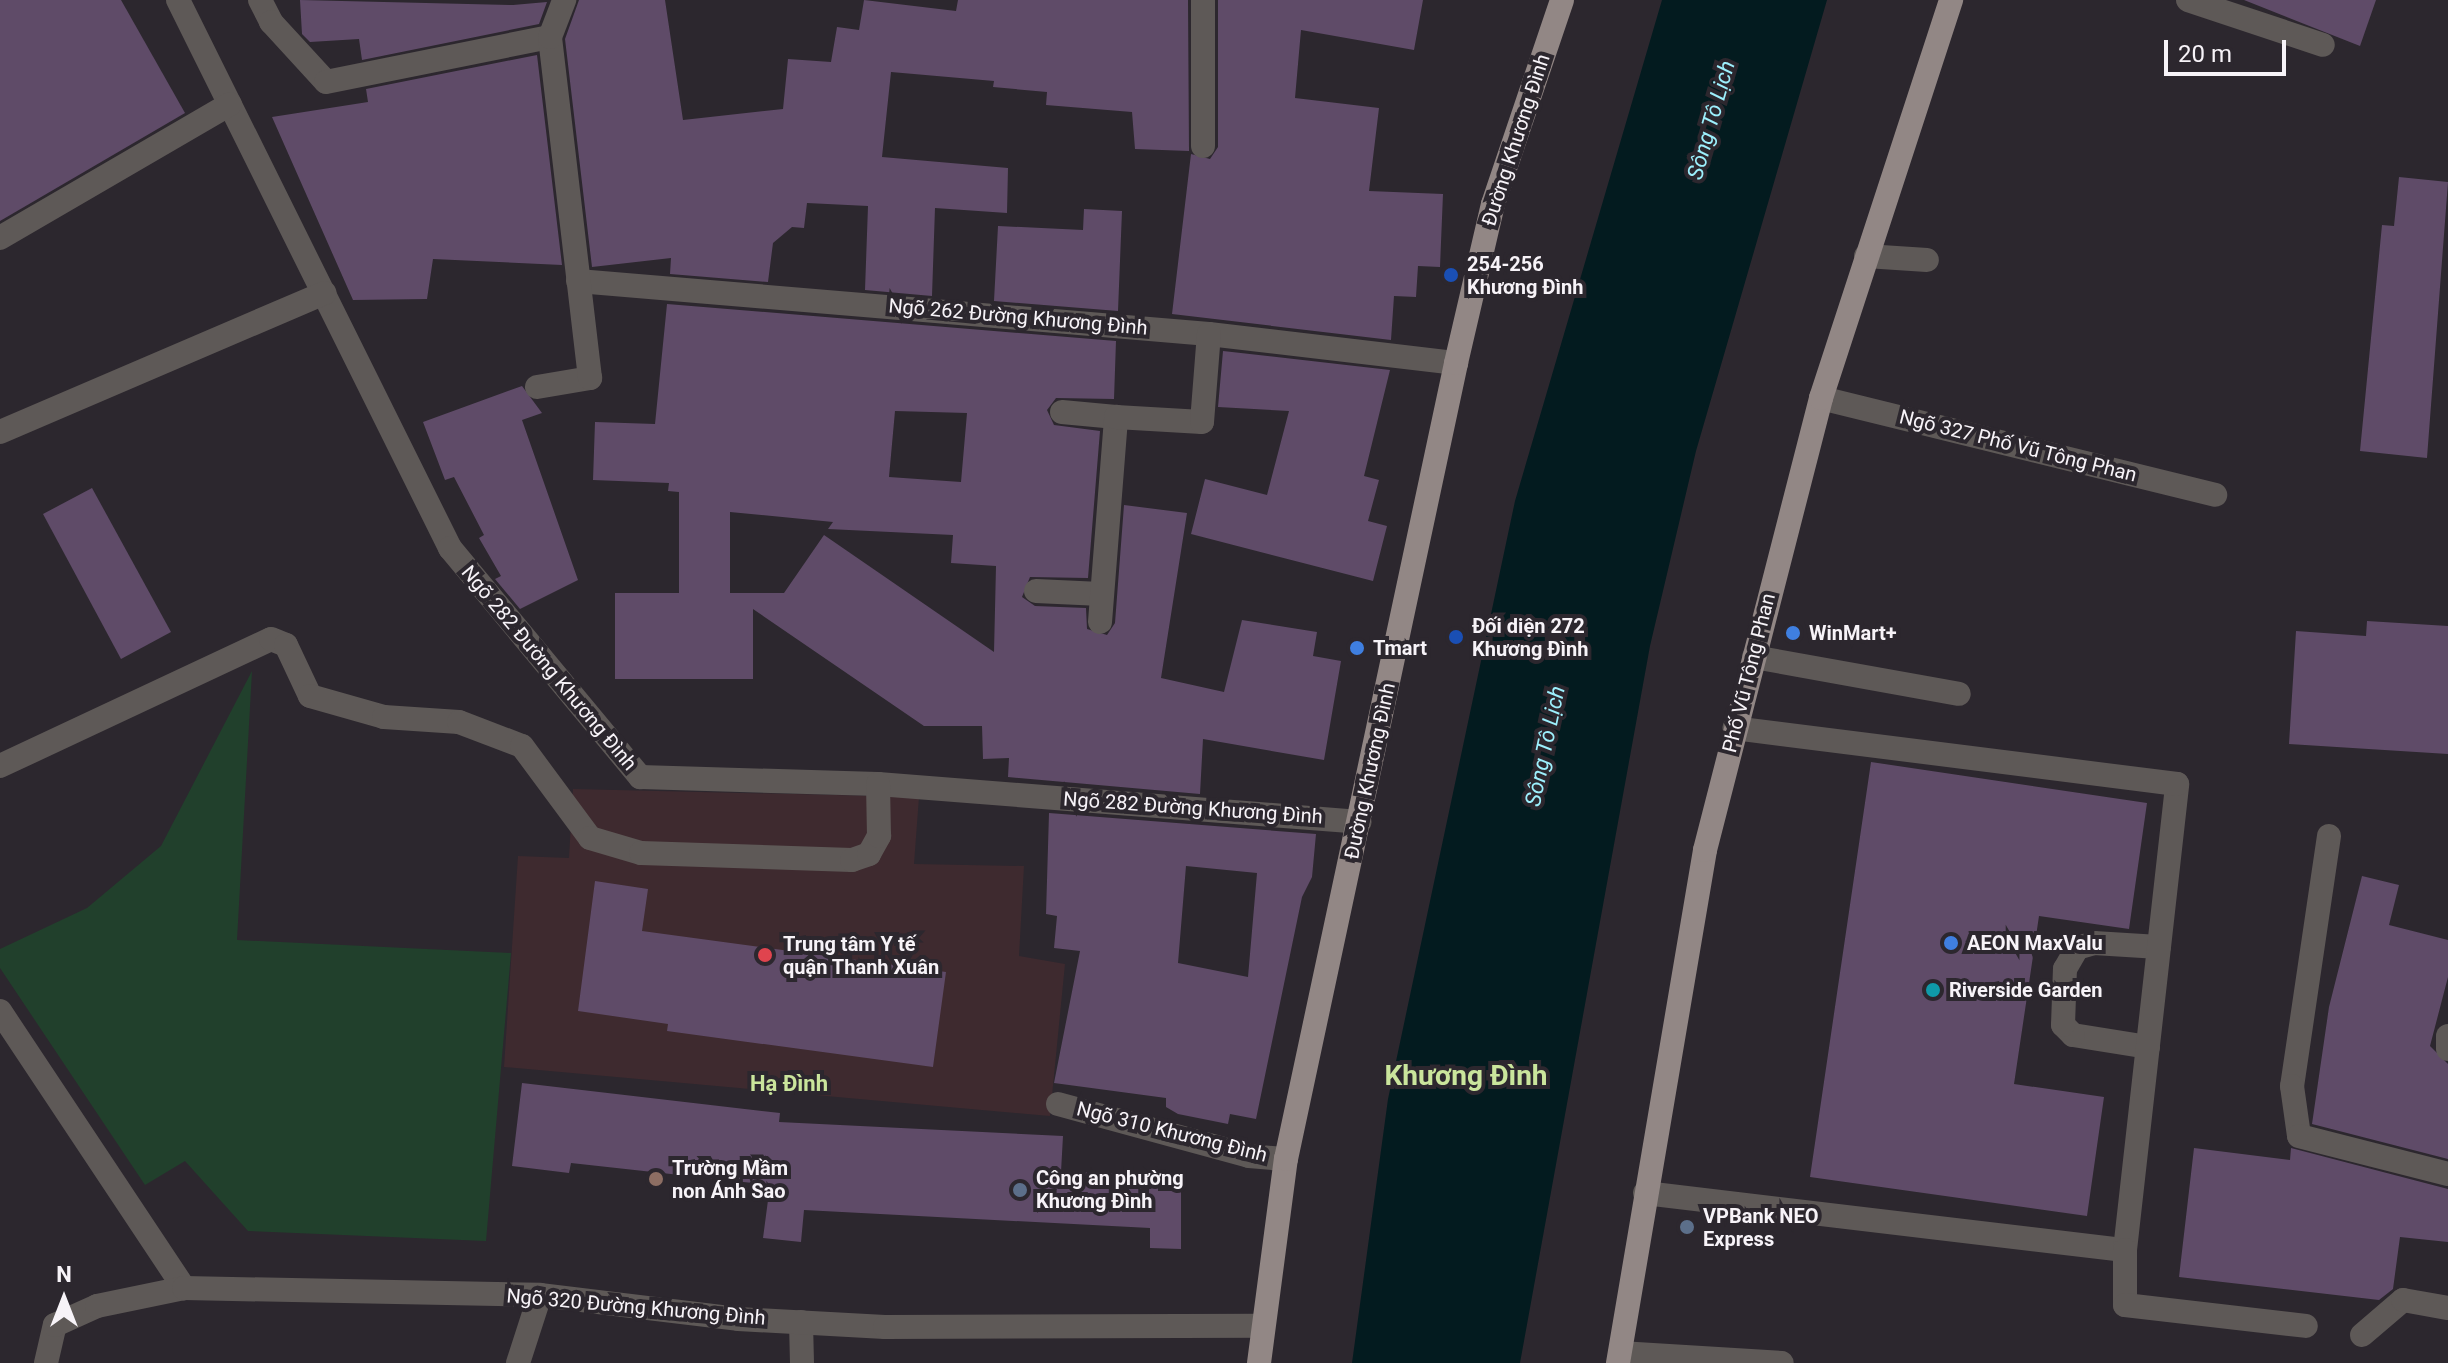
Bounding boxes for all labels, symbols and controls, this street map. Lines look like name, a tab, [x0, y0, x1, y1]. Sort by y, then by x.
scale bar	[2168, 24, 2290, 74]
text: 20 m	[2178, 40, 2232, 68]
street label: Đường Khương Đình	[1477, 51, 1555, 229]
water label: Sông Tô Lịch	[1681, 57, 1741, 183]
place label: 254-256 Khương Đình	[1467, 252, 1583, 299]
marker: 254-256 Khương Đình	[1442, 266, 1460, 284]
street label: Ngõ 262 Đường Khương Đình	[887, 294, 1149, 340]
street label: Ngõ 327 Phố Vũ Tông Phan	[1897, 405, 2139, 487]
street label: Ngõ 282 Đường Khương Đình	[456, 561, 642, 775]
street label: Phố Vũ Tông Phan	[1718, 591, 1780, 755]
place label: Đối diện 272 Khương Đình	[1472, 614, 1588, 661]
place label: WinMart+	[1809, 621, 1897, 645]
marker: WinMart+	[1784, 624, 1802, 642]
marker: Đối diện 272 Khương Đình	[1447, 628, 1465, 646]
place label: Tmart	[1373, 636, 1427, 660]
marker: Tmart	[1348, 639, 1366, 657]
street label: Đường Khương Đình	[1340, 681, 1400, 861]
water label: Sông Tô Lịch	[1519, 683, 1571, 809]
street label: Ngõ 282 Đường Khương Đình	[1062, 787, 1324, 829]
place label: AEON MaxValu	[1967, 931, 2103, 955]
place label: Trung tâm Y tế quận Thanh Xuân	[783, 932, 940, 979]
marker: AEON MaxValu	[1942, 934, 1960, 952]
marker: Trung tâm Y tế quận Thanh Xuân	[754, 944, 776, 966]
place label: Riverside Garden	[1949, 978, 2103, 1002]
marker: Riverside Garden	[1924, 981, 1942, 999]
district label: Khương Đình	[1384, 1059, 1548, 1093]
district label: Hạ Đình	[750, 1071, 828, 1097]
street label: Ngõ 310 Khương Đình	[1074, 1097, 1270, 1167]
place label: Trường Mầm non Ánh Sao	[672, 1156, 788, 1203]
place label: Công an phường Khương Đình	[1036, 1166, 1184, 1213]
marker: Trường Mầm non Ánh Sao	[647, 1170, 665, 1188]
marker: Công an phường Khương Đình	[1011, 1181, 1029, 1199]
place label: VPBank NEO Express	[1703, 1204, 1818, 1251]
marker: VPBank NEO Express	[1678, 1218, 1696, 1236]
north arrow	[24, 1259, 104, 1339]
text: N	[56, 1262, 72, 1287]
street label: Ngõ 320 Đường Khương Đình	[505, 1284, 767, 1330]

